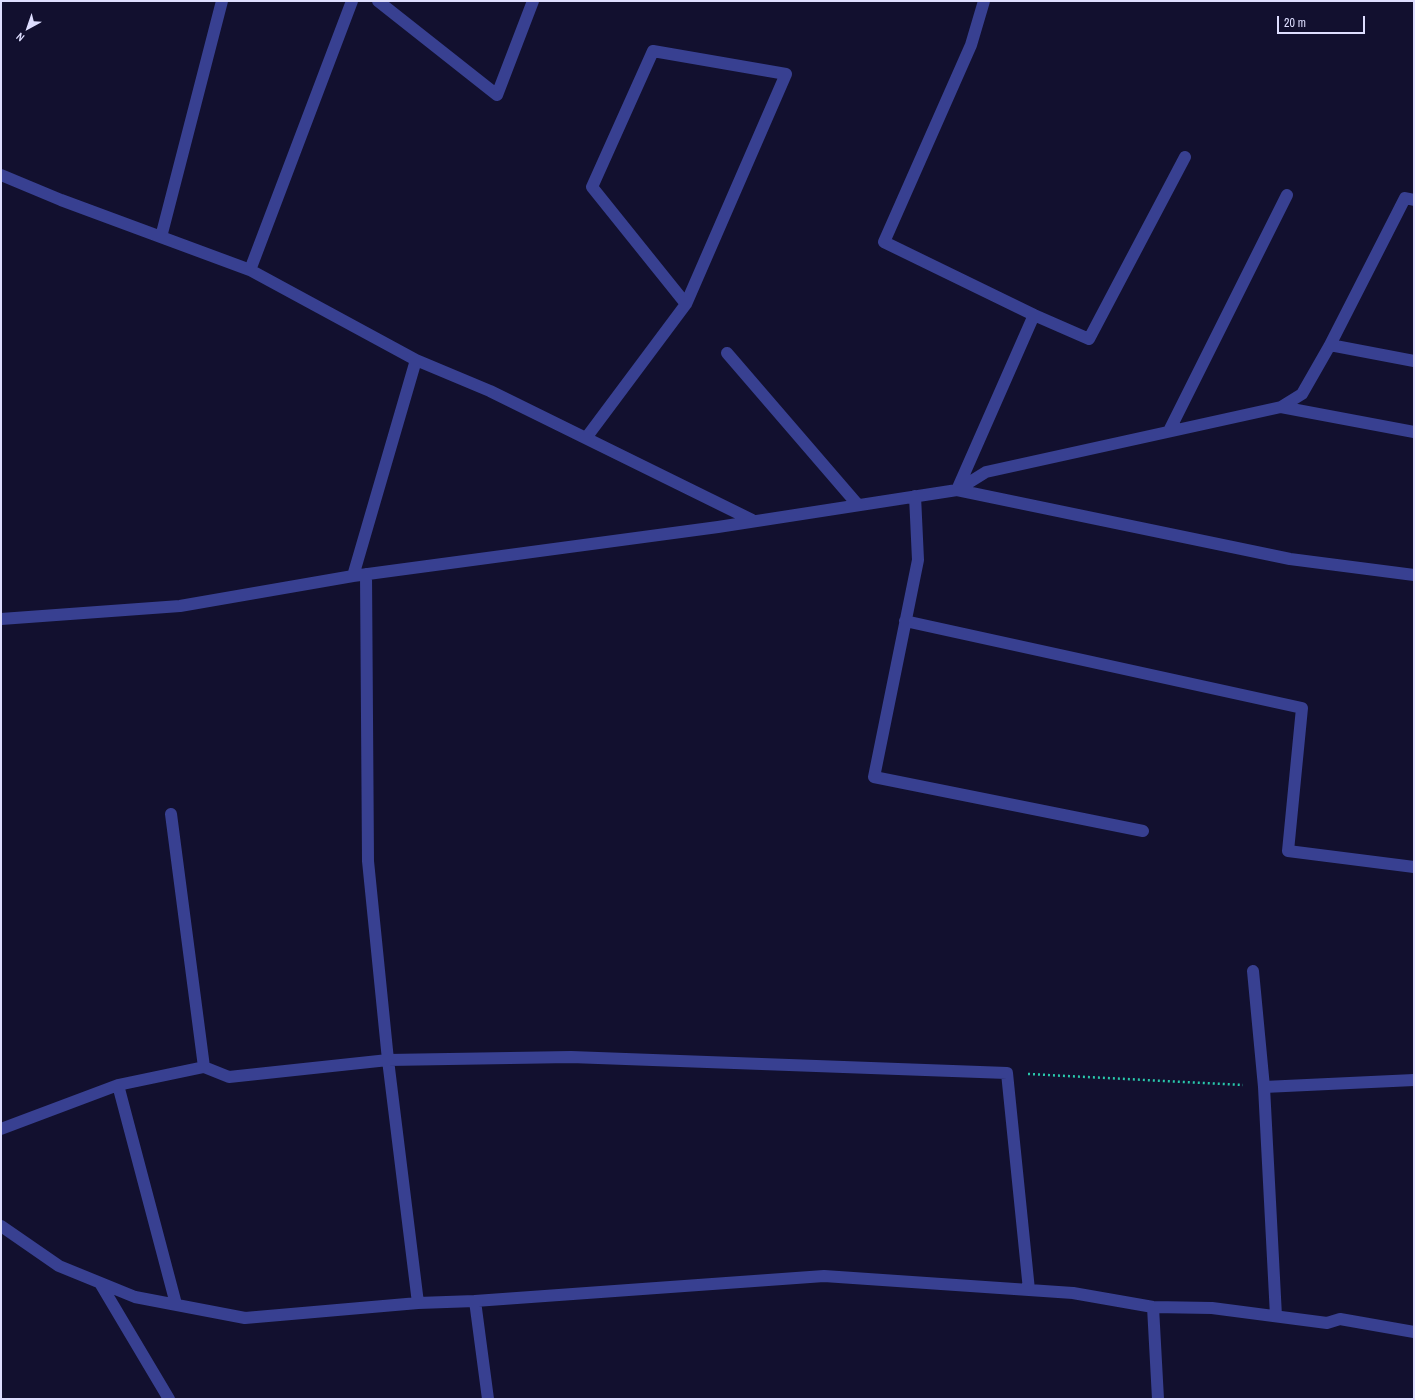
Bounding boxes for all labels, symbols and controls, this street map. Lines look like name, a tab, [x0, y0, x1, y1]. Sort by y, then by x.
north arrow	[8, 8, 48, 48]
scale bar	[1279, 8, 1367, 34]
text: 20 m	[1284, 15, 1306, 31]
text: N	[13, 30, 27, 45]

